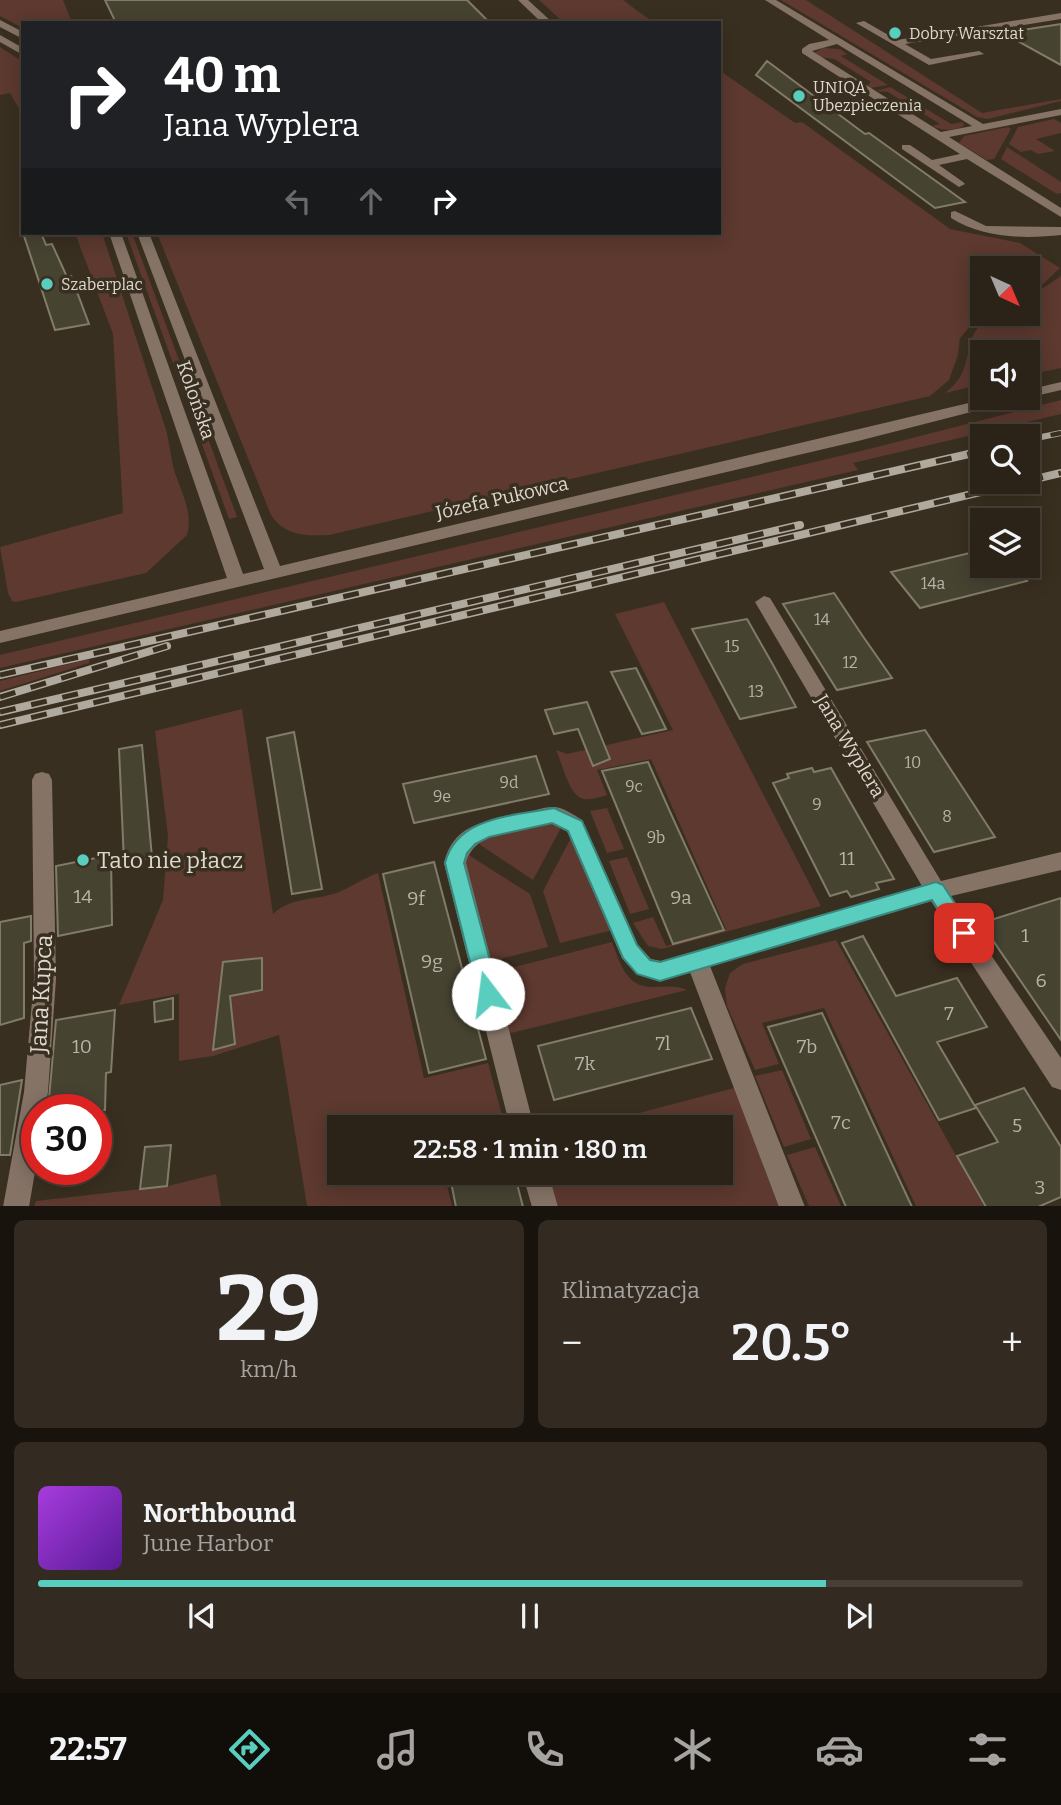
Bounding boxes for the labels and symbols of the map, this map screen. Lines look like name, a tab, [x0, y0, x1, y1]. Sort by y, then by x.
place label: Dobry Warsztat	[909, 24, 1024, 43]
marker: Dobry Warsztat	[887, 25, 903, 41]
place label: UNIQA Ubezpieczenia	[813, 78, 922, 115]
marker: UNIQA Ubezpieczenia	[791, 88, 807, 104]
north arrow	[970, 256, 1040, 326]
place label: Szaberplac	[61, 275, 143, 294]
marker: Szaberplac	[39, 276, 55, 292]
street label: Kolońska	[172, 358, 220, 443]
street label: Józefa Pukowca	[433, 471, 571, 525]
house number: 14a	[921, 574, 946, 593]
house number: 14	[814, 610, 831, 629]
house number: 15	[724, 637, 740, 656]
house number: 12	[842, 653, 858, 672]
house number: 13	[748, 682, 764, 701]
street label: Jana Wyplera	[810, 689, 890, 802]
house number: 10	[905, 753, 921, 772]
house number: 9d	[500, 773, 519, 792]
house number: 9c	[625, 777, 643, 796]
house number: 9e	[433, 787, 451, 806]
house number: 9	[812, 795, 822, 814]
house number: 8	[942, 807, 952, 826]
house number: 9b	[647, 828, 665, 847]
place label: Tato nie płacz	[97, 846, 243, 874]
house number: 11	[839, 847, 855, 870]
marker: Tato nie płacz	[75, 852, 91, 868]
house number: 14	[74, 885, 92, 908]
house number: 9a	[670, 886, 692, 909]
house number: 9f	[407, 887, 426, 910]
pin	[934, 903, 994, 963]
house number: 1	[1021, 924, 1029, 947]
street label: Jana Kupca	[24, 933, 58, 1055]
house number: 9g	[421, 950, 443, 973]
position arrow	[451, 957, 525, 1031]
house number: 6	[1035, 969, 1047, 992]
house number: 7	[944, 1002, 954, 1025]
house number: 7l	[655, 1032, 671, 1055]
house number: 10	[72, 1035, 92, 1058]
house number: 7b	[797, 1035, 817, 1058]
house number: 7k	[575, 1052, 595, 1075]
speed limit sign: 30	[21, 1094, 112, 1185]
house number: 7c	[831, 1111, 851, 1134]
house number: 5	[1012, 1114, 1022, 1137]
house number: 3	[1035, 1176, 1045, 1199]

